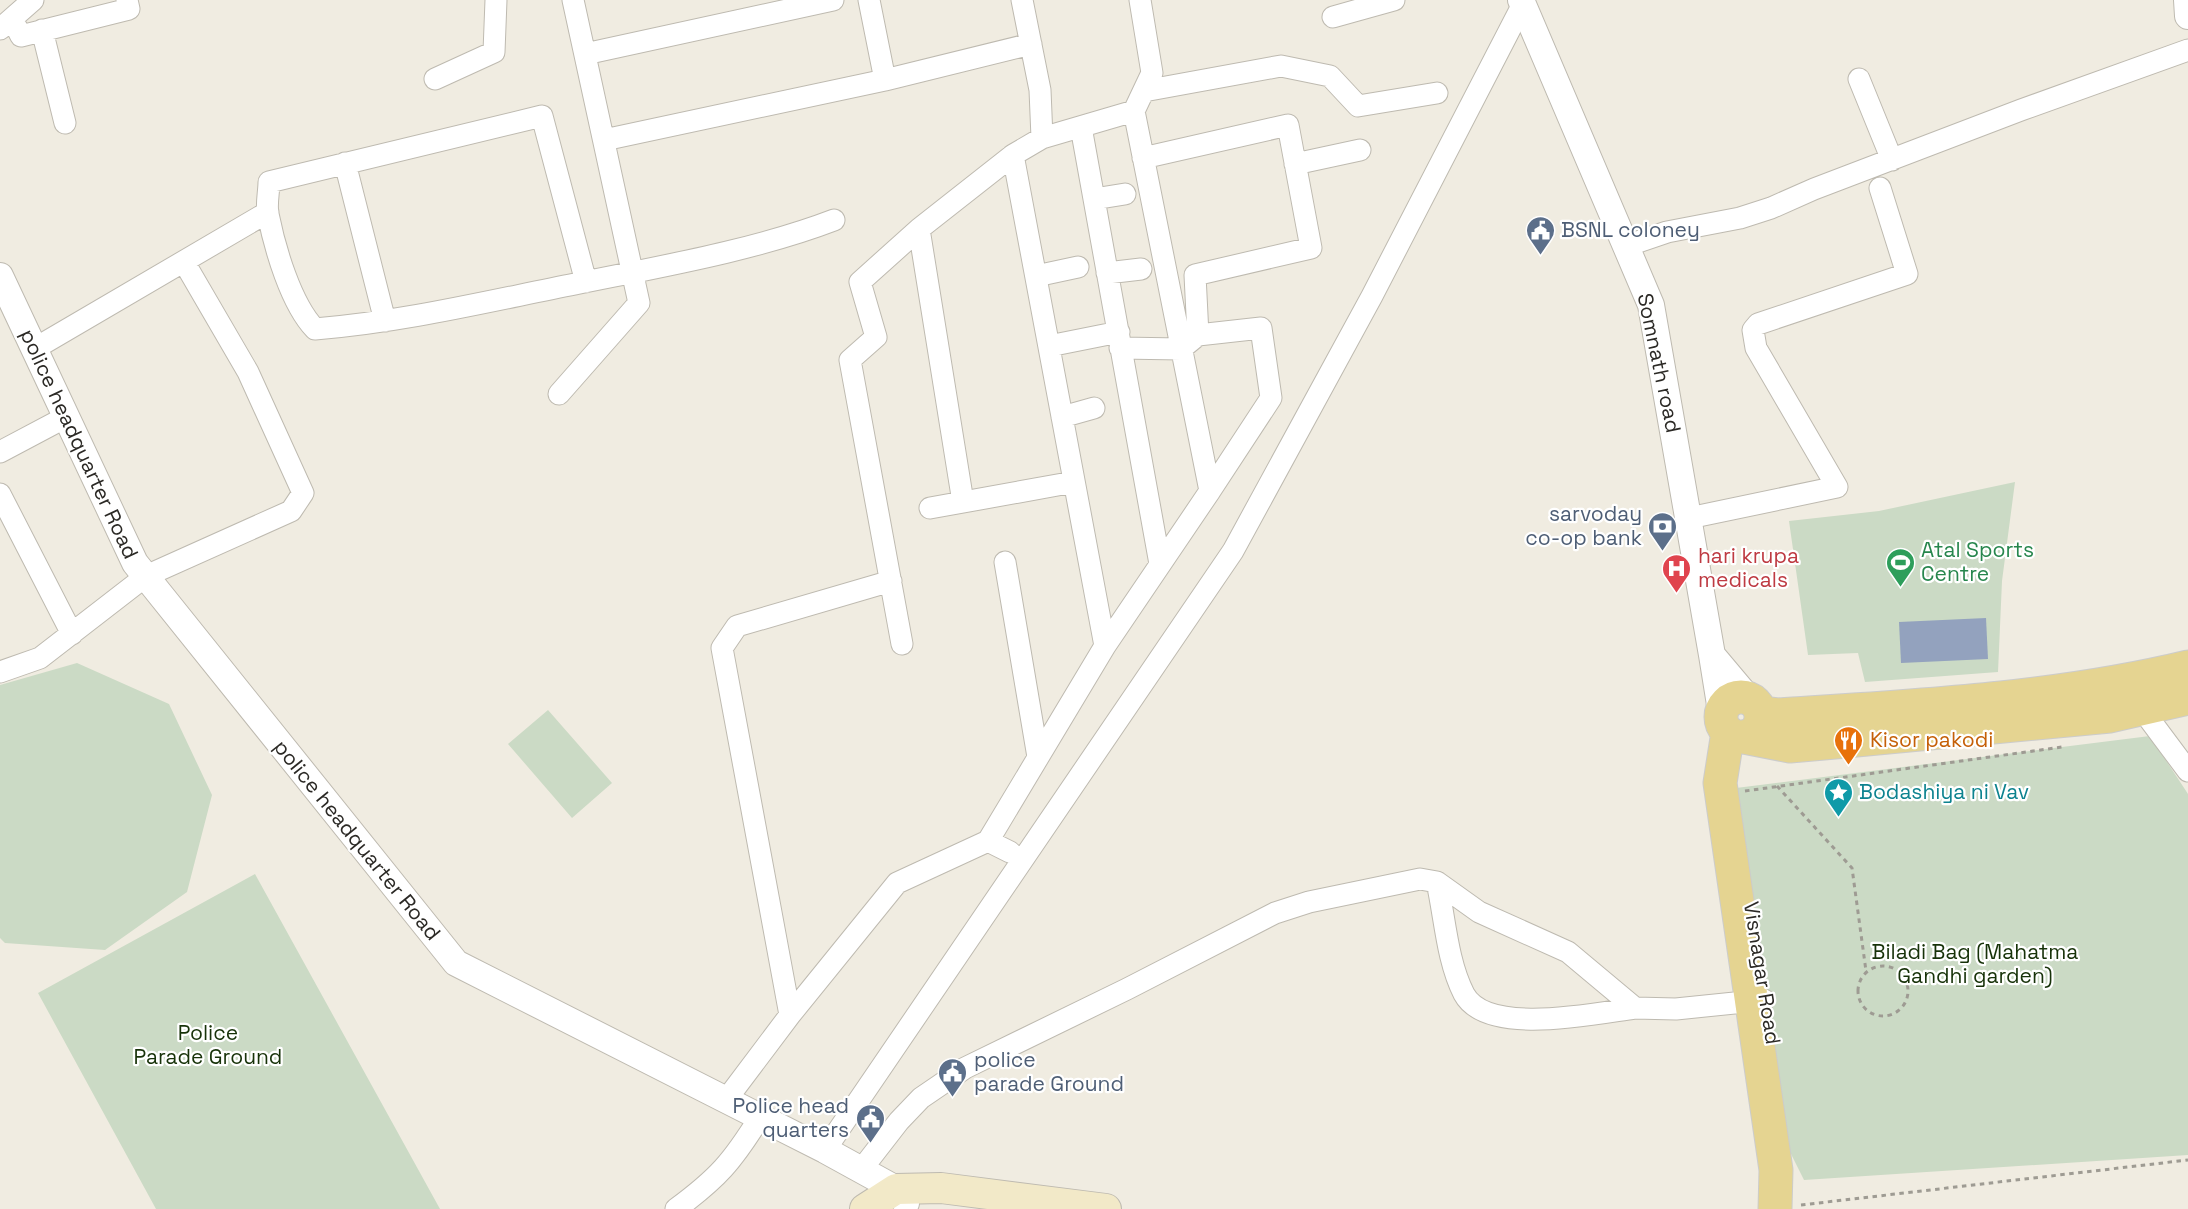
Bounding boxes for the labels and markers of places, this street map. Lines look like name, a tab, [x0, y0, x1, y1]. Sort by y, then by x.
public building icon: BSNL coloney	[1524, 214, 1556, 256]
place label: BSNL coloney	[1561, 216, 1700, 243]
place label: sarvoday co-op bank	[1525, 500, 1642, 551]
bank icon: sarvoday co-op bank	[1647, 510, 1679, 552]
place label: Atal Sports Centre	[1921, 536, 2034, 587]
place label: hari krupa medicals	[1698, 542, 1799, 593]
sports icon: Atal Sports Centre	[1884, 546, 1916, 588]
hospital icon: hari krupa medicals	[1661, 552, 1693, 594]
restaurant icon: Kisor pakodi	[1833, 724, 1865, 766]
place label: Kisor pakodi	[1870, 726, 1993, 753]
place icon: Bodashiya ni Vav	[1822, 776, 1854, 818]
place label: Bodashiya ni Vav	[1859, 778, 2029, 805]
place label: police parade Ground	[974, 1046, 1124, 1097]
public building icon: police parade Ground	[937, 1056, 969, 1098]
place label: Police head quarters	[732, 1092, 849, 1143]
public building icon: Police head quarters	[854, 1102, 886, 1144]

